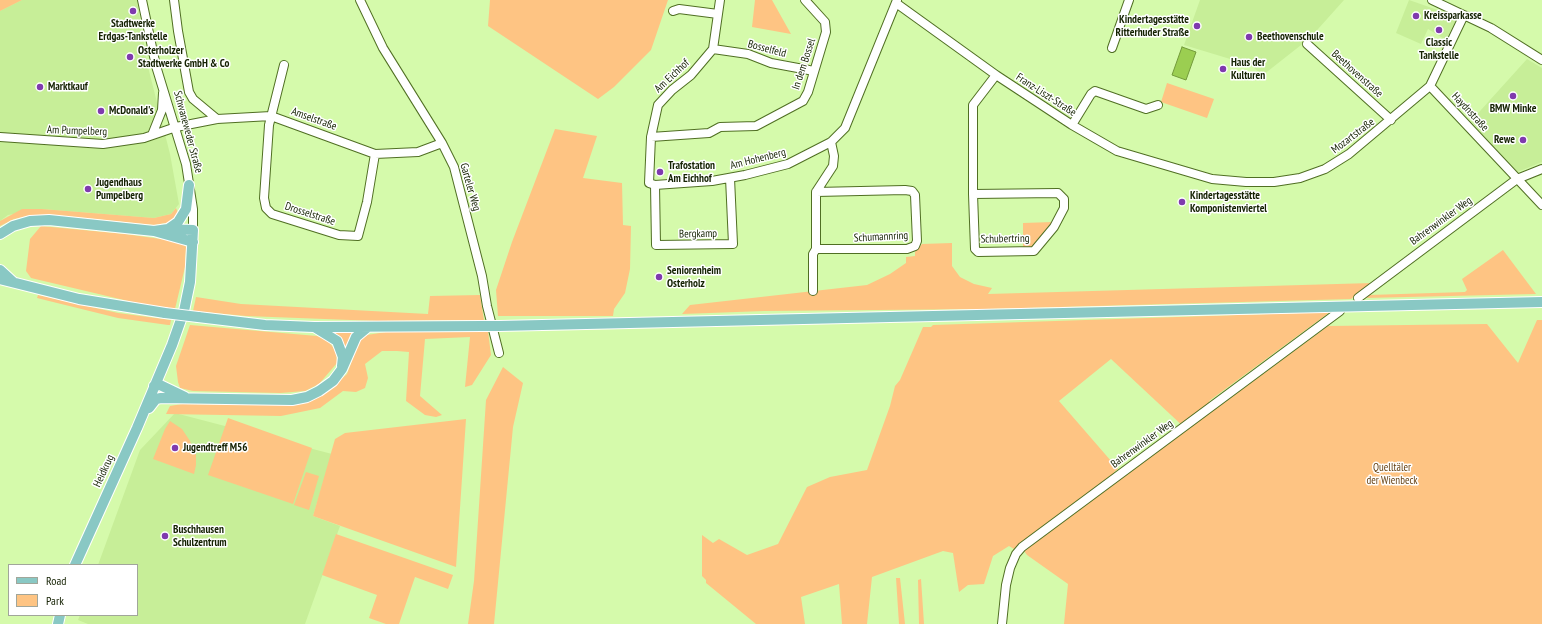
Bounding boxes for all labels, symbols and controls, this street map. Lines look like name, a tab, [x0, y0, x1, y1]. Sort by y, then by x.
marker: Stadtwerke Erdgas-Tankstelle	[128, 6, 138, 16]
place label: Kreissparkasse	[1424, 9, 1482, 23]
marker: Kreissparkasse	[1411, 11, 1421, 21]
place label: Kindertagesstätte Ritterhuder Straße	[1115, 13, 1189, 39]
place label: Stadtwerke Erdgas-Tankstelle	[99, 17, 167, 43]
marker: Kindertagesstätte Ritterhuder Straße	[1192, 21, 1202, 31]
marker: Classic Tankstelle	[1434, 25, 1444, 35]
place label: Beethovenschule	[1257, 30, 1324, 44]
marker: Beethovenschule	[1244, 32, 1254, 42]
place label: Classic Tankstelle	[1419, 36, 1459, 62]
street label: In dem Bossel	[790, 37, 818, 91]
street label: Bosselfeld	[746, 38, 788, 60]
place label: Osterholzer Stadtwerke GmbH & Co	[138, 44, 229, 70]
street label: Beethovenstraße	[1329, 48, 1385, 100]
marker: Osterholzer Stadtwerke GmbH & Co	[125, 52, 135, 62]
place label: Haus der Kulturen	[1231, 56, 1265, 82]
street label: Am Eichhof	[652, 57, 692, 95]
marker: Haus der Kulturen	[1218, 64, 1228, 74]
street label: Franz-Liszt-Straße	[1013, 71, 1079, 119]
place label: Marktkauf	[48, 80, 88, 94]
marker: Marktkauf	[35, 82, 45, 92]
street label: Schwaneweder Straße	[171, 90, 205, 174]
street label: Haydnstraße	[1449, 90, 1491, 134]
marker: BMW Minke	[1508, 91, 1518, 101]
place label: BMW Minke	[1490, 102, 1536, 116]
place label: McDonald's	[109, 104, 154, 118]
street label: Amselstraße	[290, 105, 338, 133]
marker: McDonald's	[96, 106, 106, 116]
street label: Mozartstraße	[1329, 116, 1377, 156]
street label: Am Pumpelberg	[47, 123, 107, 139]
place label: Rewe	[1494, 133, 1515, 147]
marker: Rewe	[1518, 135, 1528, 145]
street label: Am Hohenberg	[729, 146, 787, 172]
place label: Trafostation Am Eichhof	[668, 159, 715, 185]
street label: Garteler Weg	[457, 162, 483, 212]
marker: Trafostation Am Eichhof	[655, 167, 665, 177]
place label: Jugendhaus Pumpelberg	[96, 176, 143, 202]
marker: Jugendhaus Pumpelberg	[83, 184, 93, 194]
place label: Kindertagesstätte Komponistenviertel	[1190, 189, 1267, 215]
street label: Bahrenwinkler Weg	[1407, 194, 1475, 248]
marker: Kindertagesstätte Komponistenviertel	[1177, 197, 1187, 207]
street label: Drosselstraße	[283, 200, 337, 228]
street label: Bergkamp	[679, 227, 717, 241]
street label: Schumannring	[853, 229, 909, 245]
street label: Schubertring	[980, 232, 1030, 246]
place label: Seniorenheim Osterholz	[667, 264, 721, 290]
marker: Seniorenheim Osterholz	[654, 272, 664, 282]
street label: Bahrenwinkler Weg	[1108, 417, 1176, 471]
place label: Jugendtreff M56	[183, 441, 248, 455]
marker: Jugendtreff M56	[170, 443, 180, 453]
street label: Heidkrug	[91, 453, 117, 489]
park label: Quelltäler der Wienbeck	[1366, 461, 1418, 487]
place label: Buschhausen Schulzentrum	[173, 523, 227, 549]
marker: Buschhausen Schulzentrum	[160, 531, 170, 541]
legend	[8, 564, 138, 616]
text: Road	[46, 573, 66, 588]
text: Park	[46, 593, 64, 608]

